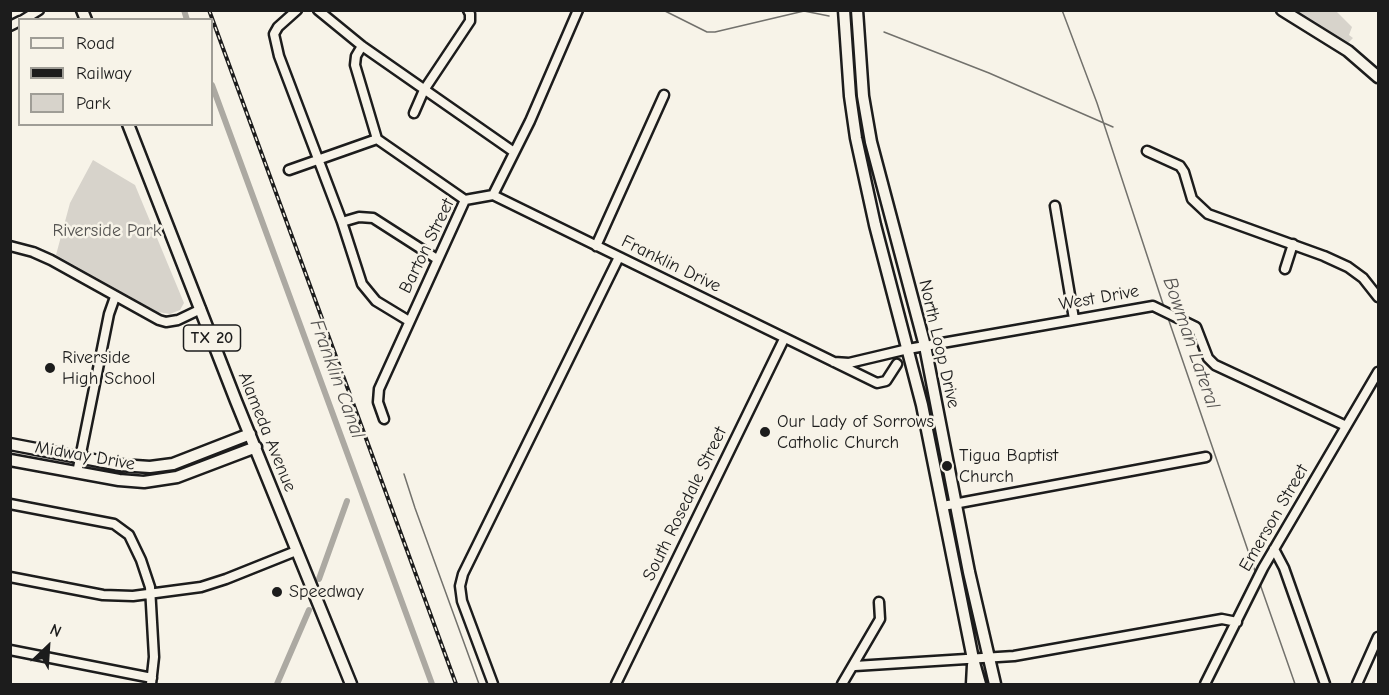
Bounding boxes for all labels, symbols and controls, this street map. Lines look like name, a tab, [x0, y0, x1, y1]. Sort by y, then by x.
legend	[18, 18, 213, 126]
text: Road	[76, 33, 115, 54]
text: Railway	[76, 63, 132, 84]
text: Park	[76, 93, 110, 114]
street label: Barton Street	[395, 195, 459, 297]
park label: Riverside Park	[53, 220, 161, 242]
street label: Franklin Drive	[618, 231, 724, 297]
water label: Bowman Lateral	[1157, 274, 1225, 412]
street label: North Loop Drive	[914, 278, 964, 410]
street label: West Drive	[1057, 280, 1141, 316]
water label: Franklin Canal	[304, 316, 370, 442]
road number: TX 20	[184, 325, 240, 351]
place label: Riverside High School	[62, 347, 156, 389]
marker: Riverside High School	[43, 361, 57, 375]
street label: Alameda Avenue	[233, 369, 301, 495]
place label: Our Lady of Sorrows Catholic Church	[777, 411, 934, 454]
street label: South Rosedale Street	[638, 423, 732, 585]
marker: Our Lady of Sorrows Catholic Church	[758, 425, 772, 439]
street label: Midway Drive	[33, 437, 137, 475]
place label: Tigua Baptist Church	[959, 445, 1058, 488]
marker: Tigua Baptist Church	[940, 459, 954, 473]
street label: Emerson Street	[1235, 461, 1313, 575]
place label: Speedway	[289, 581, 364, 603]
marker: Speedway	[270, 585, 284, 599]
north arrow	[18, 617, 78, 677]
text: N	[47, 620, 64, 641]

